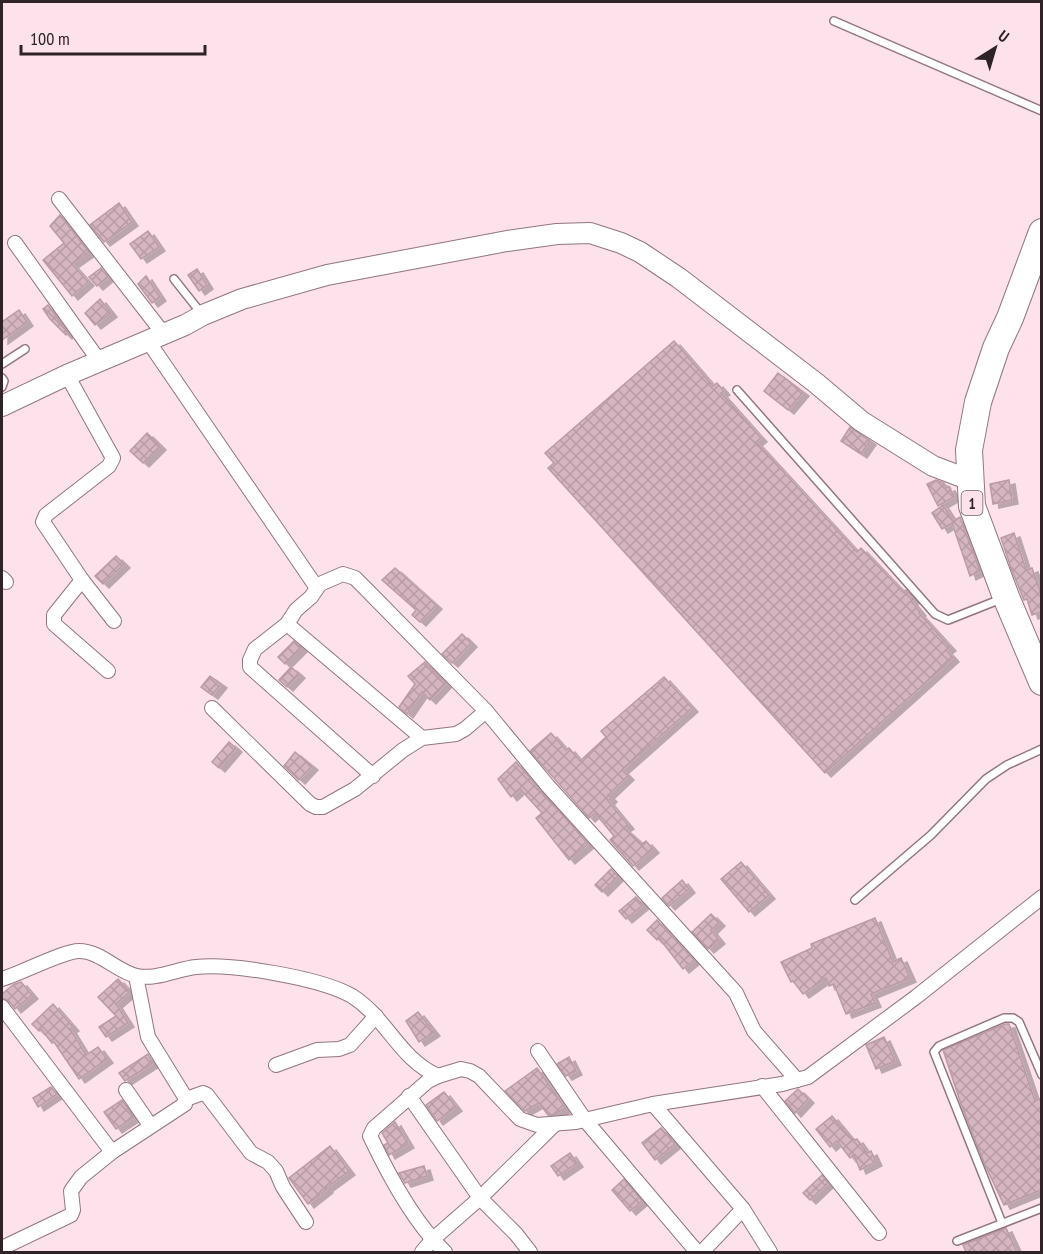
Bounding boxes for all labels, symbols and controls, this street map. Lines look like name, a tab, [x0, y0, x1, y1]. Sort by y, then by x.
scale bar	[21, 18, 206, 56]
north arrow	[965, 18, 1025, 78]
text: U	[995, 26, 1013, 46]
text: 100 m	[30, 27, 70, 50]
road number: 1	[962, 491, 982, 515]

